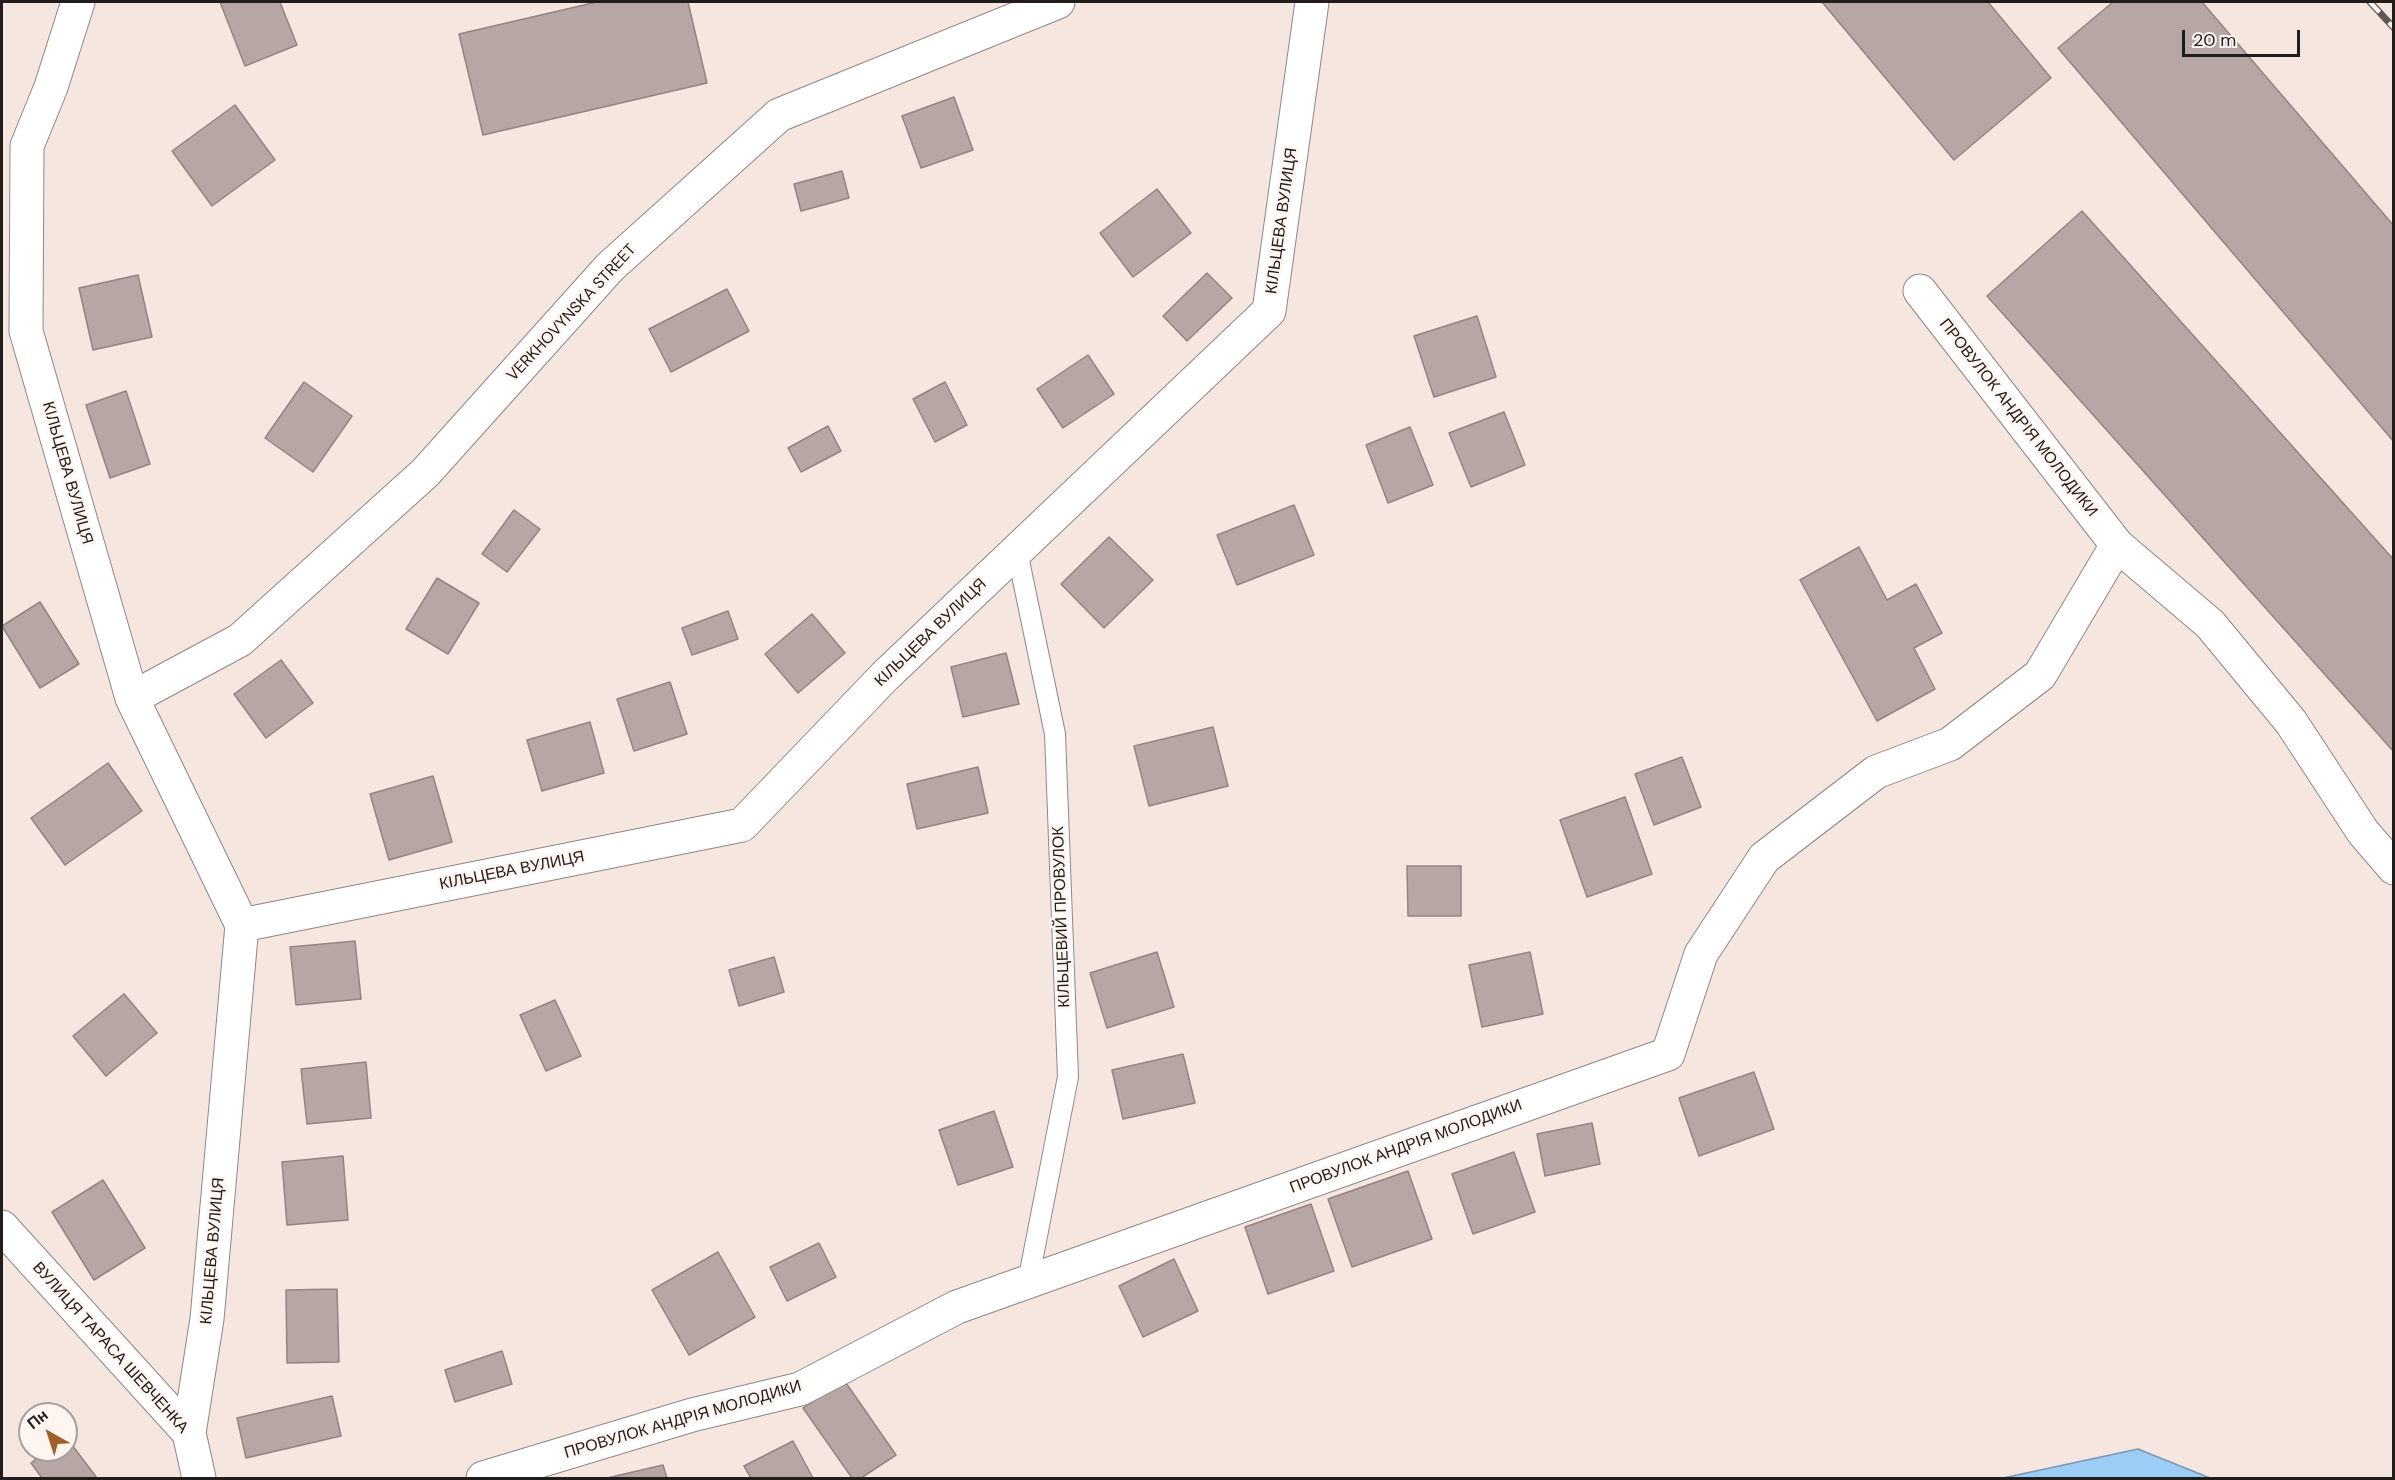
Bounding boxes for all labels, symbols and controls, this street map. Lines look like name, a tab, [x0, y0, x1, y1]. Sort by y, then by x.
scale bar	[2185, 18, 2304, 56]
text: 20 m	[2193, 28, 2236, 52]
street label: КІЛЬЦЕВА ВУЛИЦЯ	[1262, 147, 1302, 295]
street label: VERKHOVYNSKA STREET	[503, 240, 641, 386]
street label: ПРОВУЛОК АНДРІЯ МОЛОДИКИ	[1935, 315, 2101, 521]
street label: КІЛЬЦЕВА ВУЛИЦЯ	[37, 399, 97, 547]
street label: КІЛЬЦЕВА ВУЛИЦЯ	[871, 575, 991, 691]
street label: КІЛЬЦЕВИЙ ПРОВУЛОК	[1049, 826, 1075, 1008]
street label: КІЛЬЦЕВА ВУЛИЦЯ	[438, 848, 586, 894]
street label: ПРОВУЛОК АНДРІЯ МОЛОДИКИ	[1287, 1096, 1525, 1198]
street label: КІЛЬЦЕВА ВУЛИЦЯ	[197, 1177, 229, 1325]
street label: ВУЛИЦЯ ТАРАСА ШЕВЧЕНКА	[28, 1259, 192, 1437]
street label: ПРОВУЛОК АНДРІЯ МОЛОДИКИ	[562, 1377, 804, 1463]
north arrow	[18, 1402, 78, 1462]
text: Пн	[23, 1404, 52, 1434]

